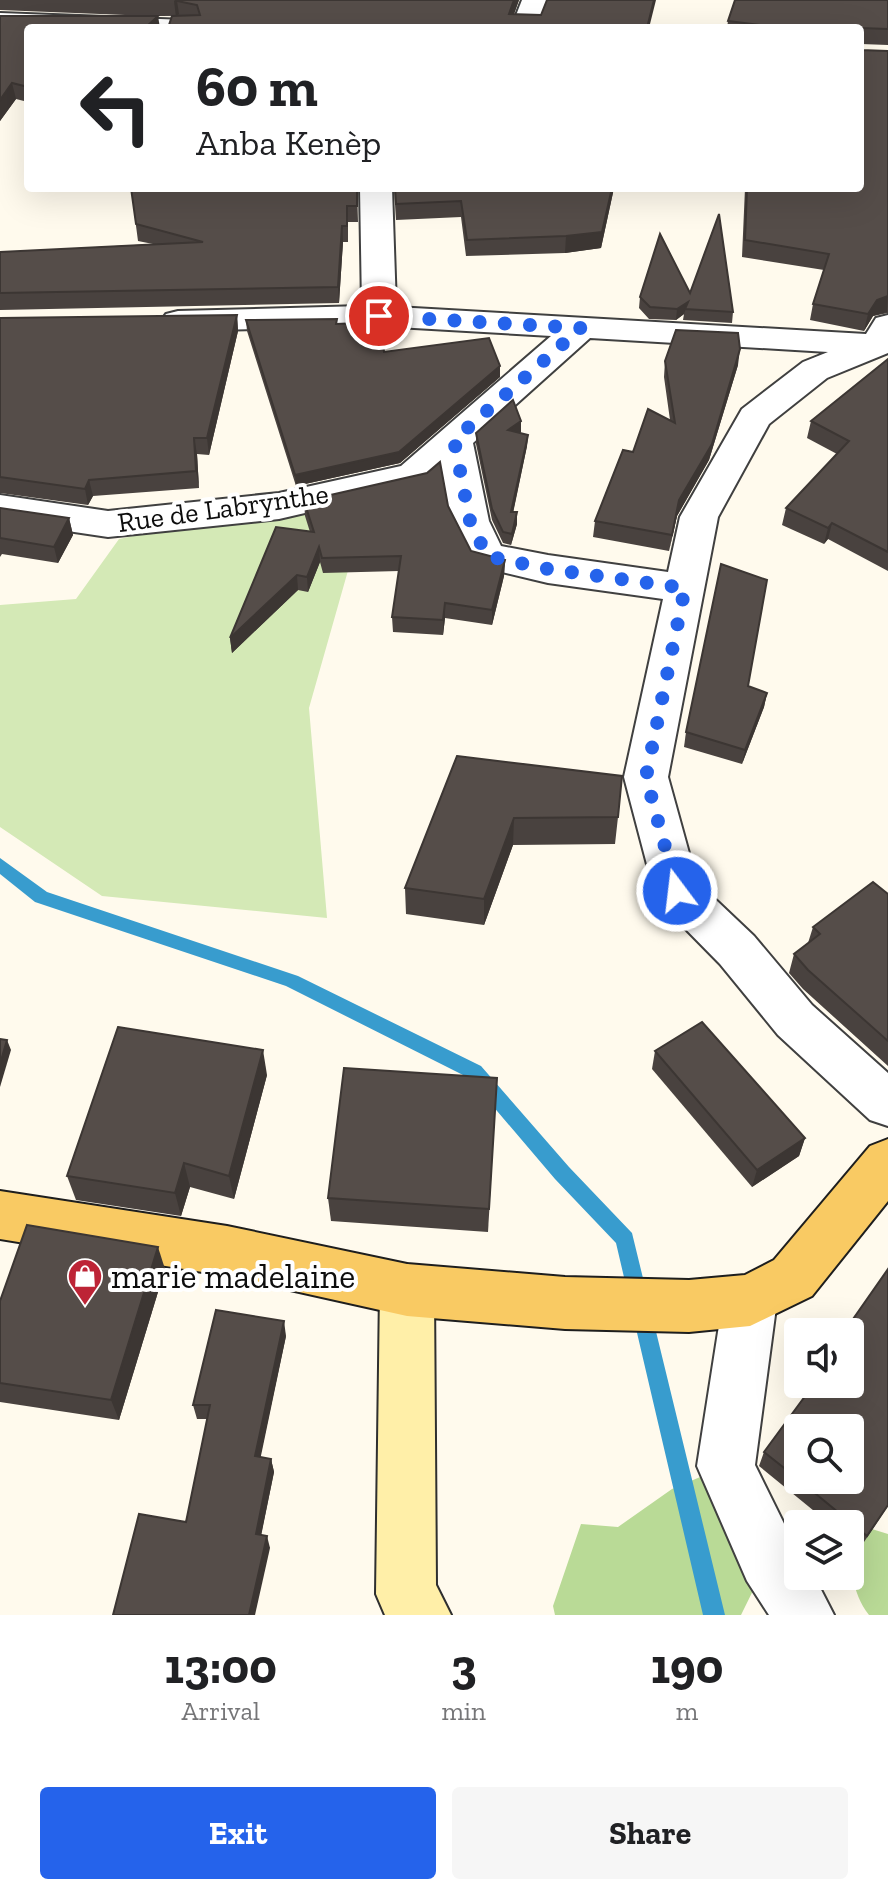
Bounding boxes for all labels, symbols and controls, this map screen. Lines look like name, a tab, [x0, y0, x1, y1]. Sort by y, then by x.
text: 60 m	[196, 53, 318, 120]
icon: left	[64, 56, 168, 160]
text: Anba Kenèp	[196, 121, 381, 164]
pin	[345, 282, 413, 350]
icon: arrive	[357, 294, 401, 338]
street label: Rue de Labrynthe	[116, 477, 330, 539]
position arrow	[635, 849, 719, 933]
place label: marie madelaine	[111, 1256, 355, 1297]
shop icon: marie madelaine	[66, 1257, 104, 1307]
map controls	[784, 1318, 864, 1590]
button: sound	[784, 1318, 864, 1398]
button: search	[784, 1414, 864, 1494]
button: layers	[784, 1510, 864, 1590]
text: 13:00	[165, 1638, 277, 1695]
text: 3	[451, 1638, 477, 1695]
text: 190	[651, 1638, 723, 1695]
text: Arrival	[182, 1695, 260, 1727]
text: min	[441, 1695, 486, 1727]
text: m	[676, 1695, 698, 1727]
button: Exit	[40, 1787, 436, 1879]
button: Share	[452, 1787, 848, 1879]

